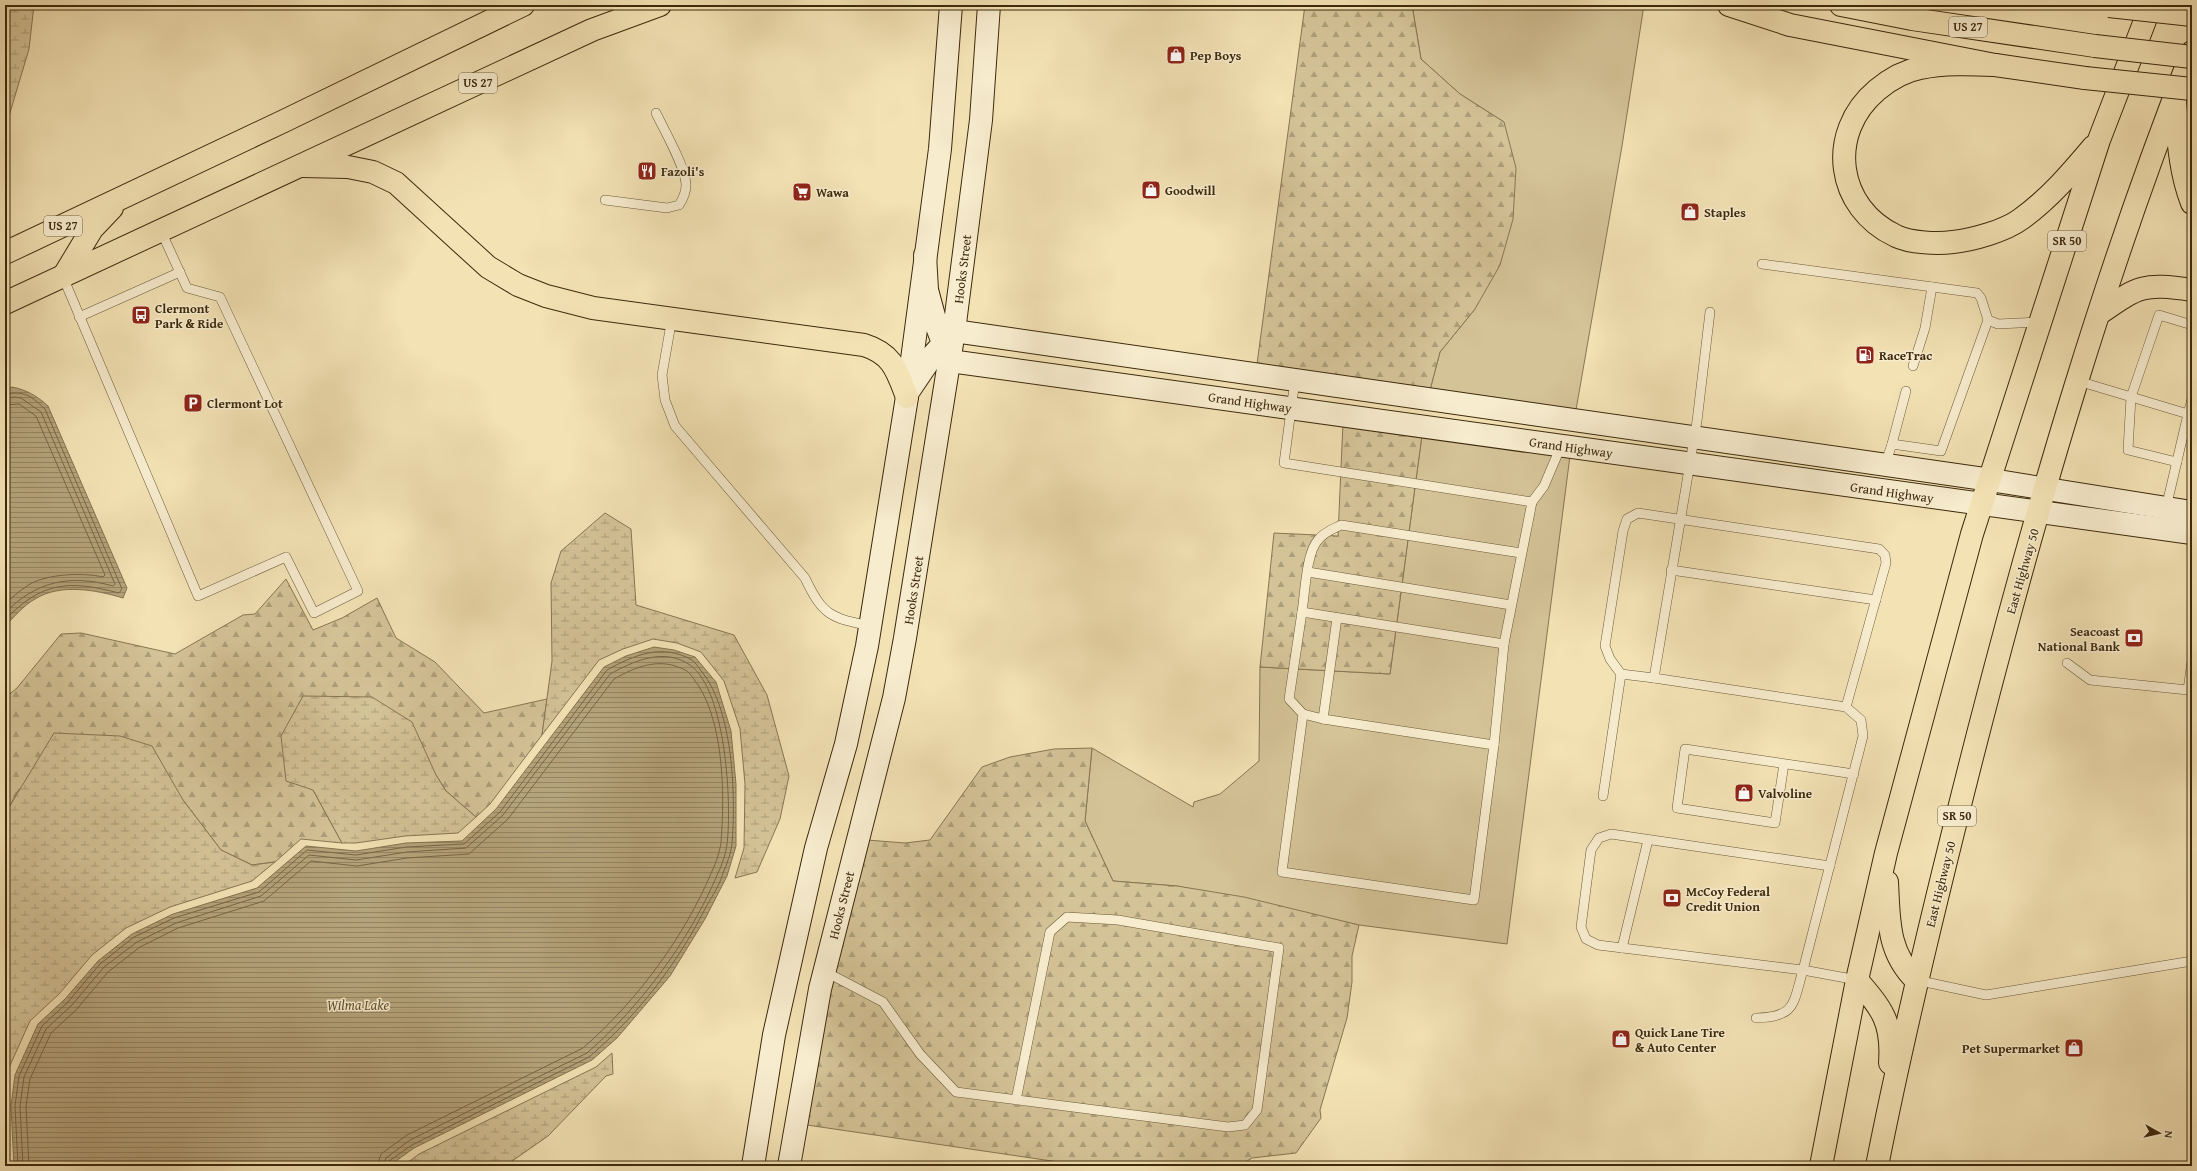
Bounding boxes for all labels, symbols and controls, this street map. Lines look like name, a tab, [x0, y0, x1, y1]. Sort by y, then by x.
road number: US 27	[1949, 17, 1987, 37]
shop icon: Pep Boys	[1165, 44, 1187, 66]
place label: Pep Boys	[1190, 46, 1242, 65]
road number: US 27	[459, 73, 497, 93]
restaurant icon: Fazoli's	[636, 160, 658, 182]
place label: Fazoli's	[661, 162, 705, 181]
shop icon: Goodwill	[1140, 179, 1162, 201]
supermarket icon: Wawa	[791, 181, 813, 203]
place label: Goodwill	[1165, 181, 1216, 200]
place label: Wawa	[816, 183, 849, 202]
shop icon: Staples	[1679, 201, 1701, 223]
place label: Staples	[1704, 203, 1746, 222]
road number: US 27	[44, 216, 82, 236]
road number: SR 50	[2048, 231, 2086, 251]
street label: Hooks Street	[949, 233, 976, 305]
place label: Clermont Park & Ride	[155, 299, 223, 333]
bus stop icon: Clermont Park & Ride	[130, 304, 152, 326]
fuel station icon: RaceTrac	[1854, 344, 1876, 366]
place label: RaceTrac	[1879, 346, 1932, 365]
street label: Grand Highway	[1207, 387, 1293, 418]
parking icon: Clermont Lot	[182, 392, 204, 414]
place label: Clermont Lot	[207, 394, 283, 413]
street label: Grand Highway	[1528, 432, 1614, 463]
street label: Grand Highway	[1849, 477, 1935, 508]
street label: East Highway 50	[2001, 526, 2044, 616]
street label: Hooks Street	[899, 554, 928, 626]
place label: Seacoast National Bank	[2038, 622, 2121, 656]
bank icon: Seacoast National Bank	[2123, 627, 2145, 649]
shop icon: Valvoline	[1733, 782, 1755, 804]
place label: Valvoline	[1758, 784, 1812, 803]
road number: SR 50	[1938, 806, 1976, 826]
street label: East Highway 50	[1921, 839, 1960, 929]
street label: Hooks Street	[824, 869, 859, 941]
place label: McCoy Federal Credit Union	[1686, 882, 1770, 916]
bank icon: McCoy Federal Credit Union	[1661, 887, 1683, 909]
water label: Wilma Lake	[327, 995, 389, 1015]
place label: Quick Lane Tire & Auto Center	[1635, 1023, 1725, 1057]
shop icon: Quick Lane Tire & Auto Center	[1610, 1028, 1632, 1050]
shop icon: Pet Supermarket	[2063, 1037, 2085, 1059]
place label: Pet Supermarket	[1962, 1039, 2060, 1058]
north arrow	[2139, 1113, 2179, 1153]
text: N	[2160, 1130, 2177, 1140]

